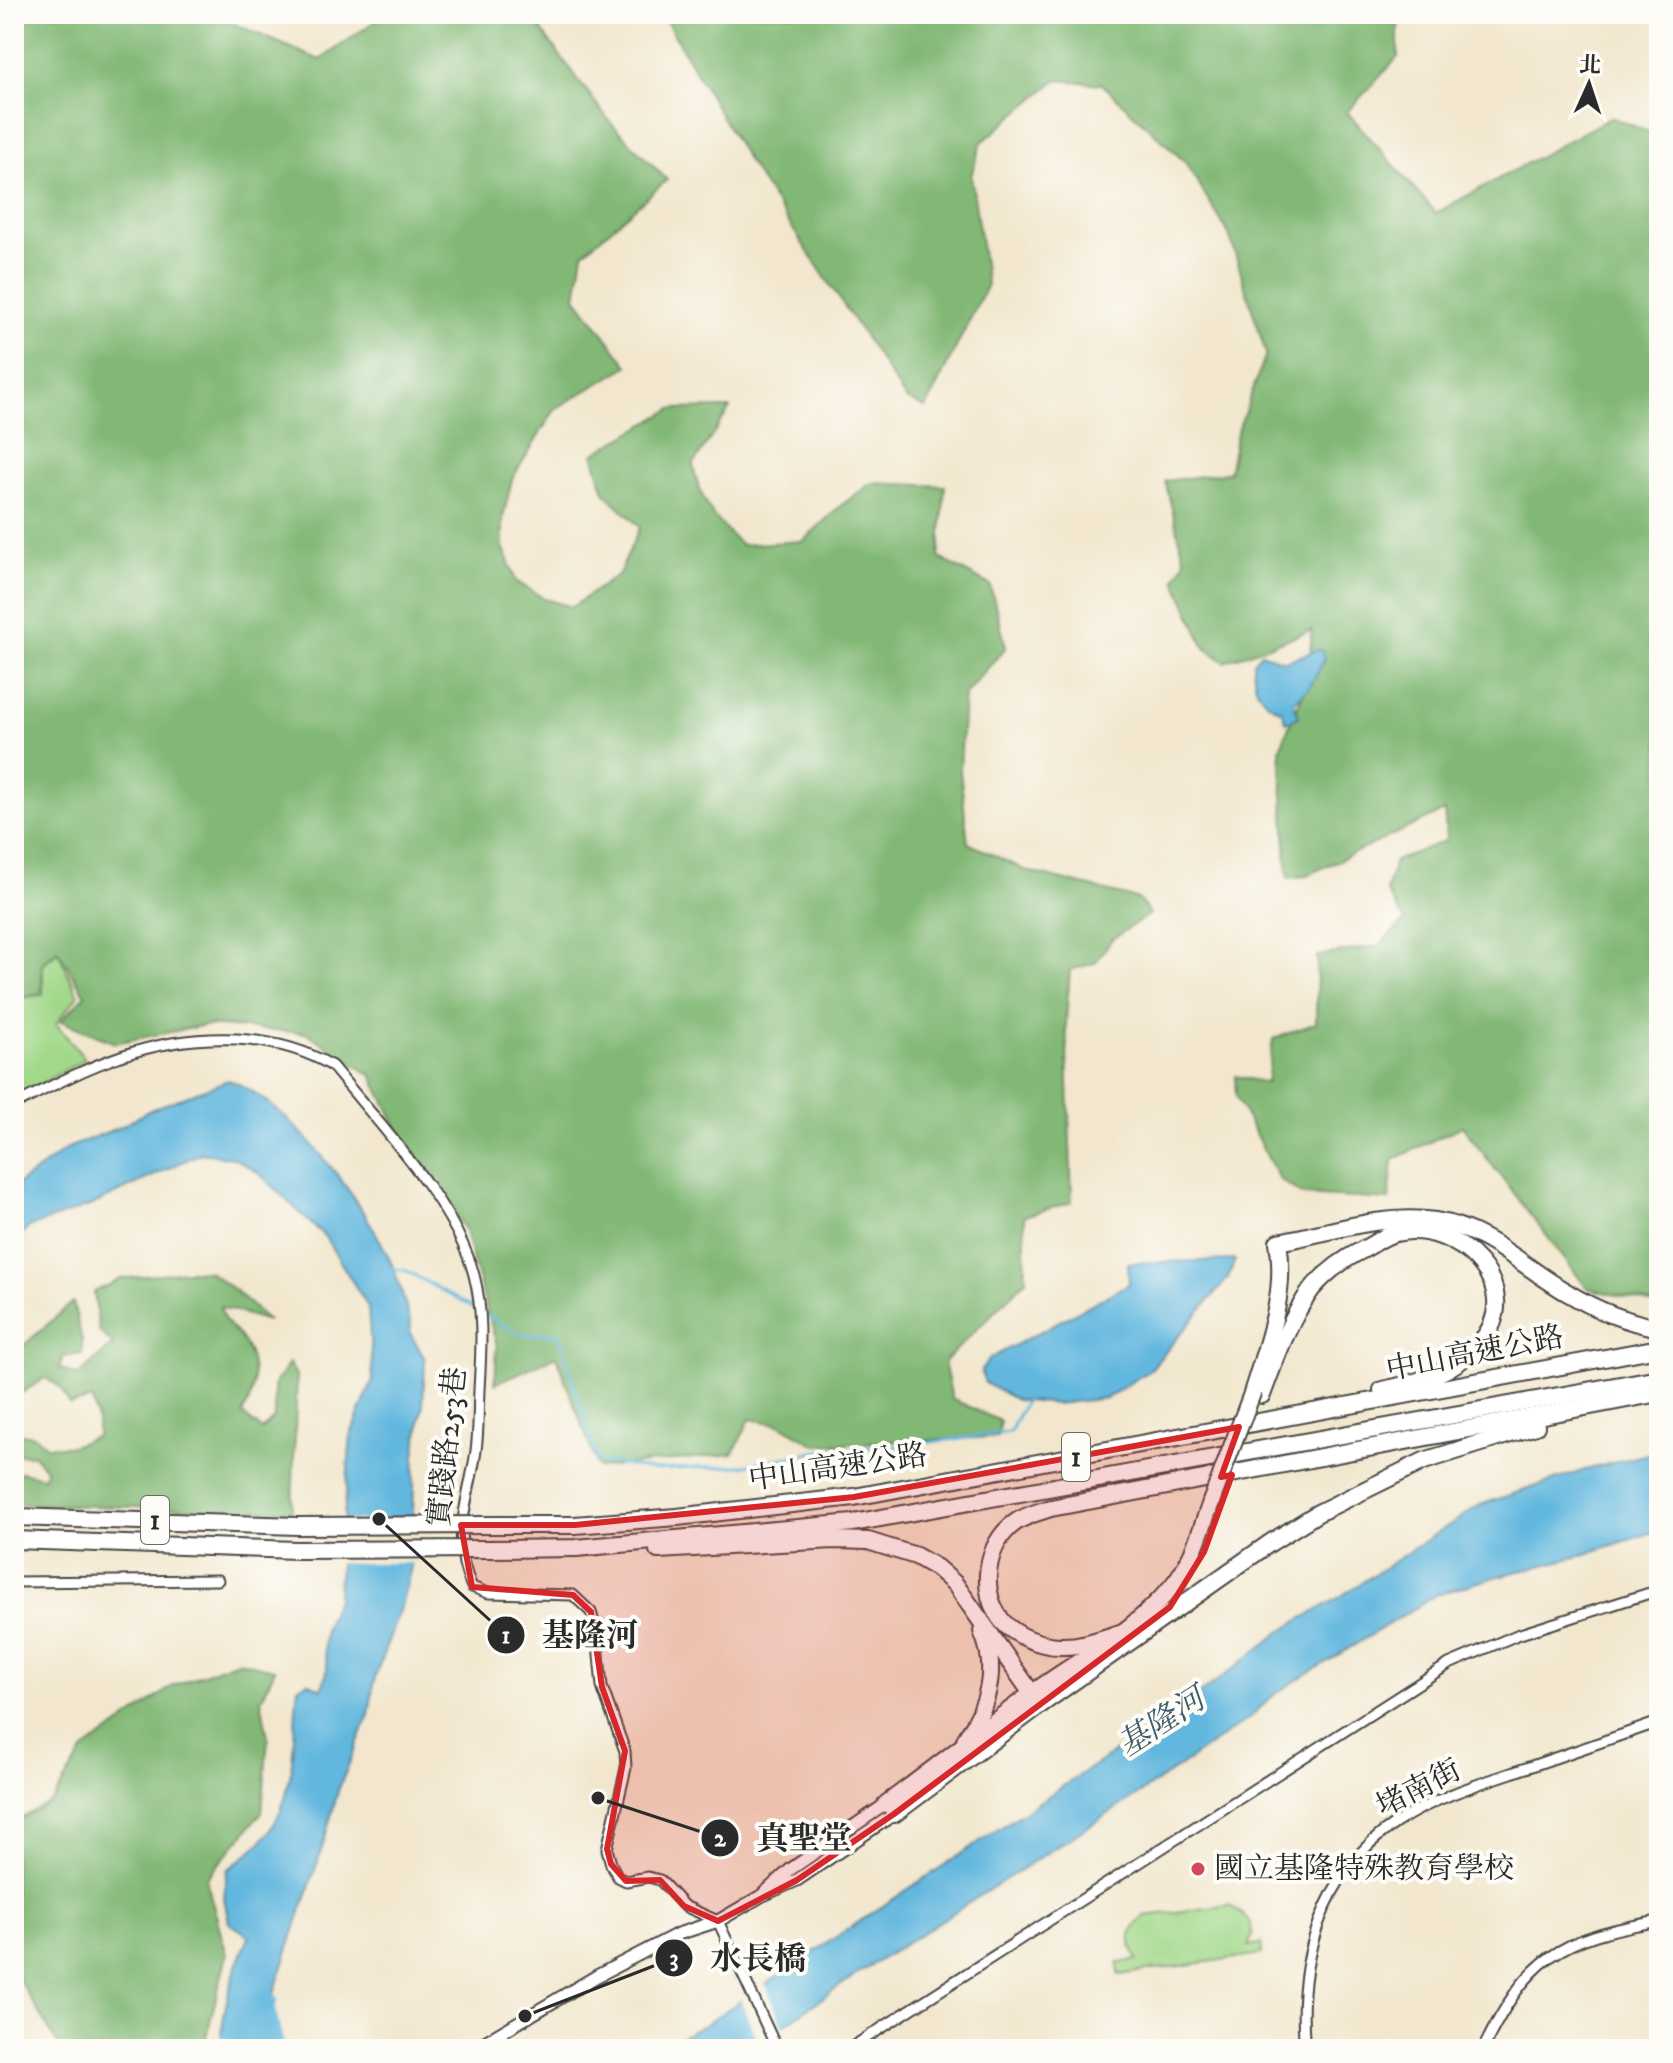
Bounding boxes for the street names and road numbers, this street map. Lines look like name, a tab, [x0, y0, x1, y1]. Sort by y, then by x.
street label: 中山高速公路	[1383, 1319, 1567, 1389]
street label: 實踐路253巷	[421, 1365, 475, 1529]
road number: 1	[1062, 1433, 1090, 1481]
street label: 中山高速公路	[746, 1437, 930, 1499]
road number: 1	[141, 1496, 169, 1544]
street label: 堵南街	[1371, 1752, 1467, 1826]

